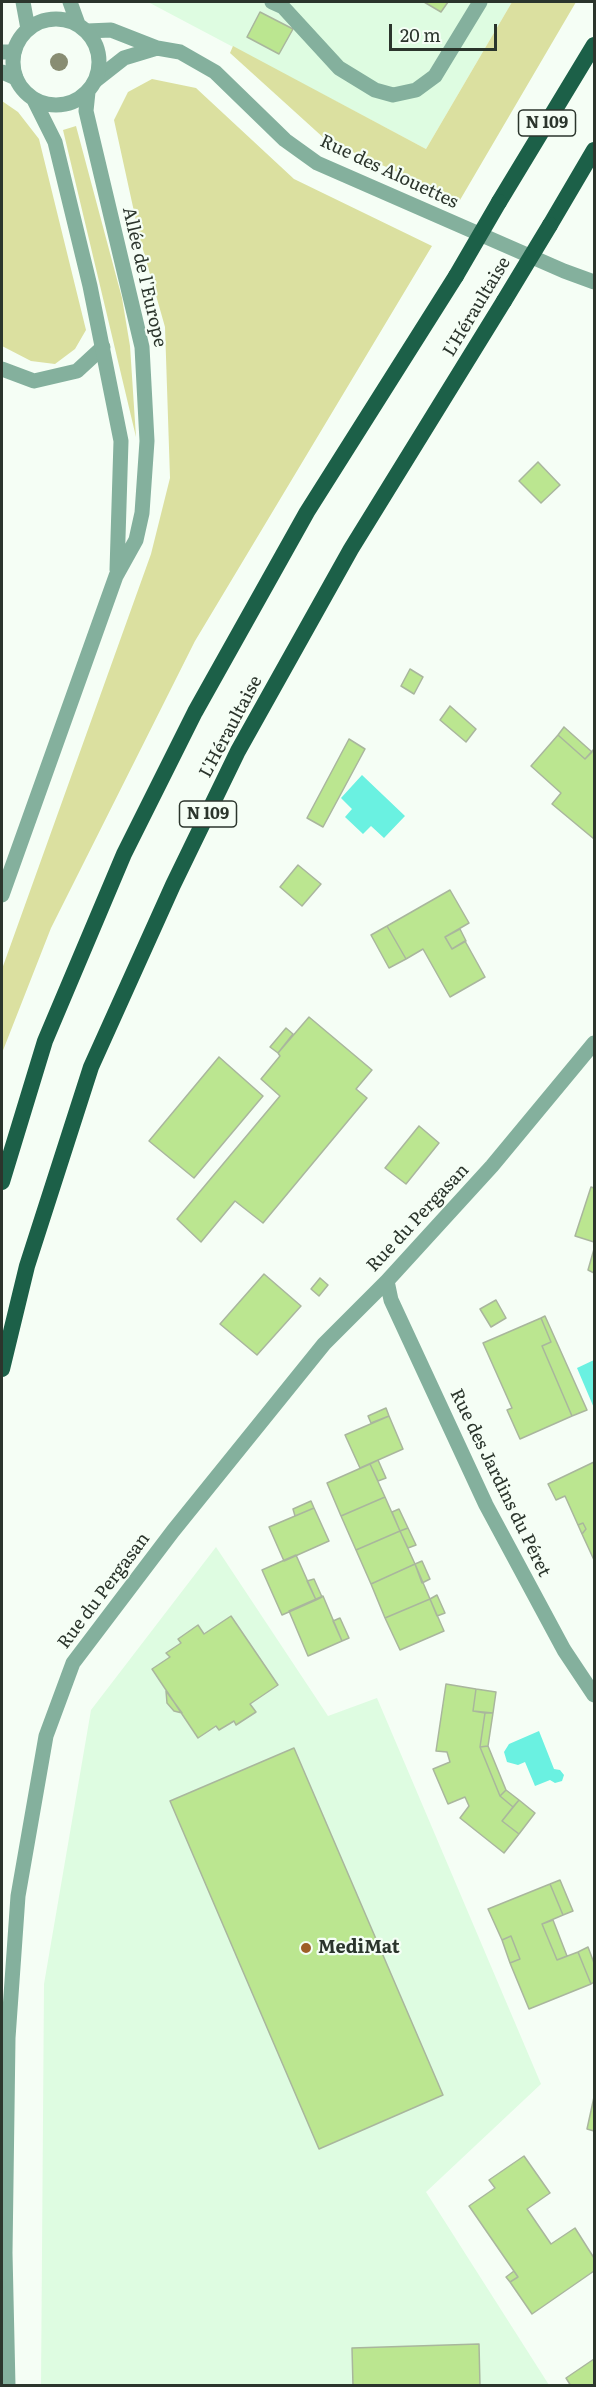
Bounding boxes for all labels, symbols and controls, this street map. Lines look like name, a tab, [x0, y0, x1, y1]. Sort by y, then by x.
scale bar	[392, 12, 500, 50]
text: 20 m	[400, 21, 441, 48]
road number: N 109	[518, 110, 576, 136]
street label: Rue des Alouettes	[316, 131, 462, 213]
street label: Allée de l'Europe	[117, 205, 171, 349]
street label: L'Héraultaise	[439, 253, 515, 361]
street label: L'Héraultaise	[195, 672, 267, 782]
road number: N 109	[180, 801, 236, 827]
street label: Rue du Pergasan	[362, 1160, 474, 1276]
street label: Rue des Jardins du Péret	[445, 1386, 555, 1580]
street label: Rue du Pergasan	[53, 1529, 155, 1653]
place label: MediMat	[318, 1937, 400, 1959]
marker: MediMat	[299, 1941, 313, 1955]

